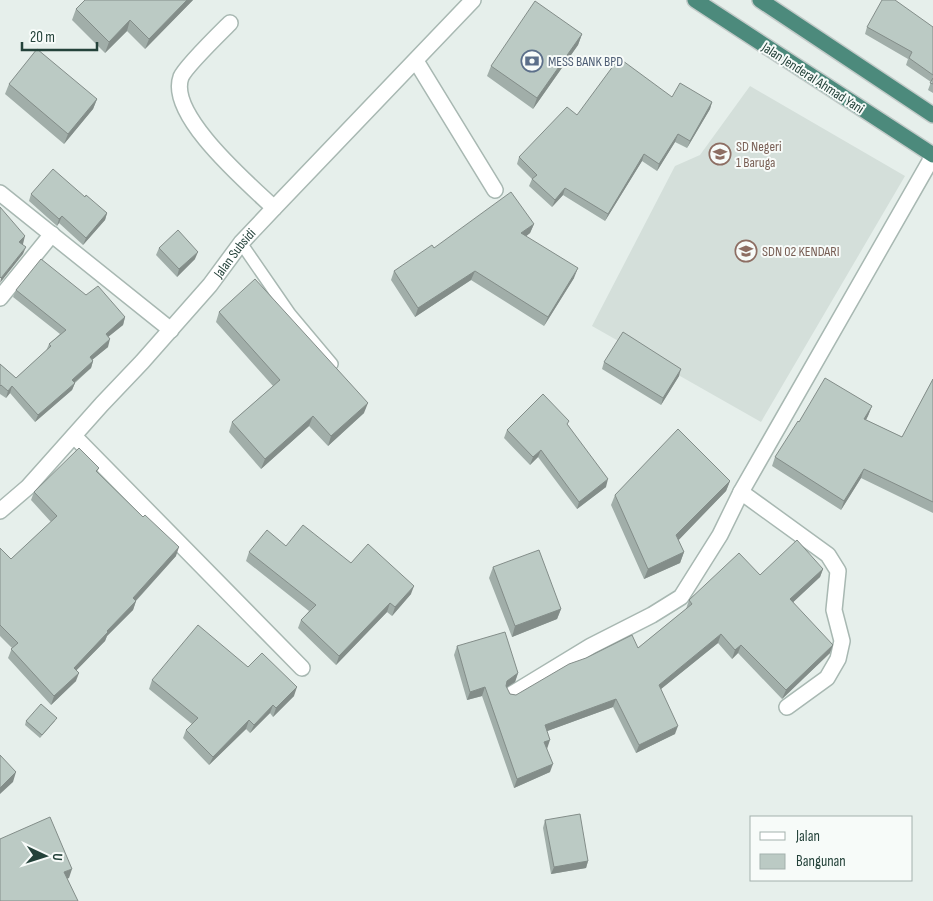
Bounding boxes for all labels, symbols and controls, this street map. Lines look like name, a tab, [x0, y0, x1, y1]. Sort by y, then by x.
scale bar	[22, 20, 98, 52]
text: 20 m	[30, 28, 55, 47]
street label: Jalan Jenderal Ahmad Yani	[758, 38, 867, 117]
bank icon: MESS BANK BPD	[520, 49, 544, 73]
place label: MESS BANK BPD	[548, 53, 623, 70]
place label: SD Negeri 1 Baruga	[736, 138, 782, 171]
school or university icon: SD Negeri 1 Baruga	[708, 142, 732, 166]
street label: Jalan Subsidi	[209, 225, 259, 282]
school or university icon: SDN 02 KENDARI	[734, 239, 758, 263]
place label: SDN 02 KENDARI	[762, 243, 840, 260]
legend	[750, 816, 913, 881]
text: Jalan	[795, 827, 820, 846]
north arrow	[20, 831, 70, 881]
text: Bangunan	[796, 852, 846, 871]
text: U	[49, 853, 66, 861]

